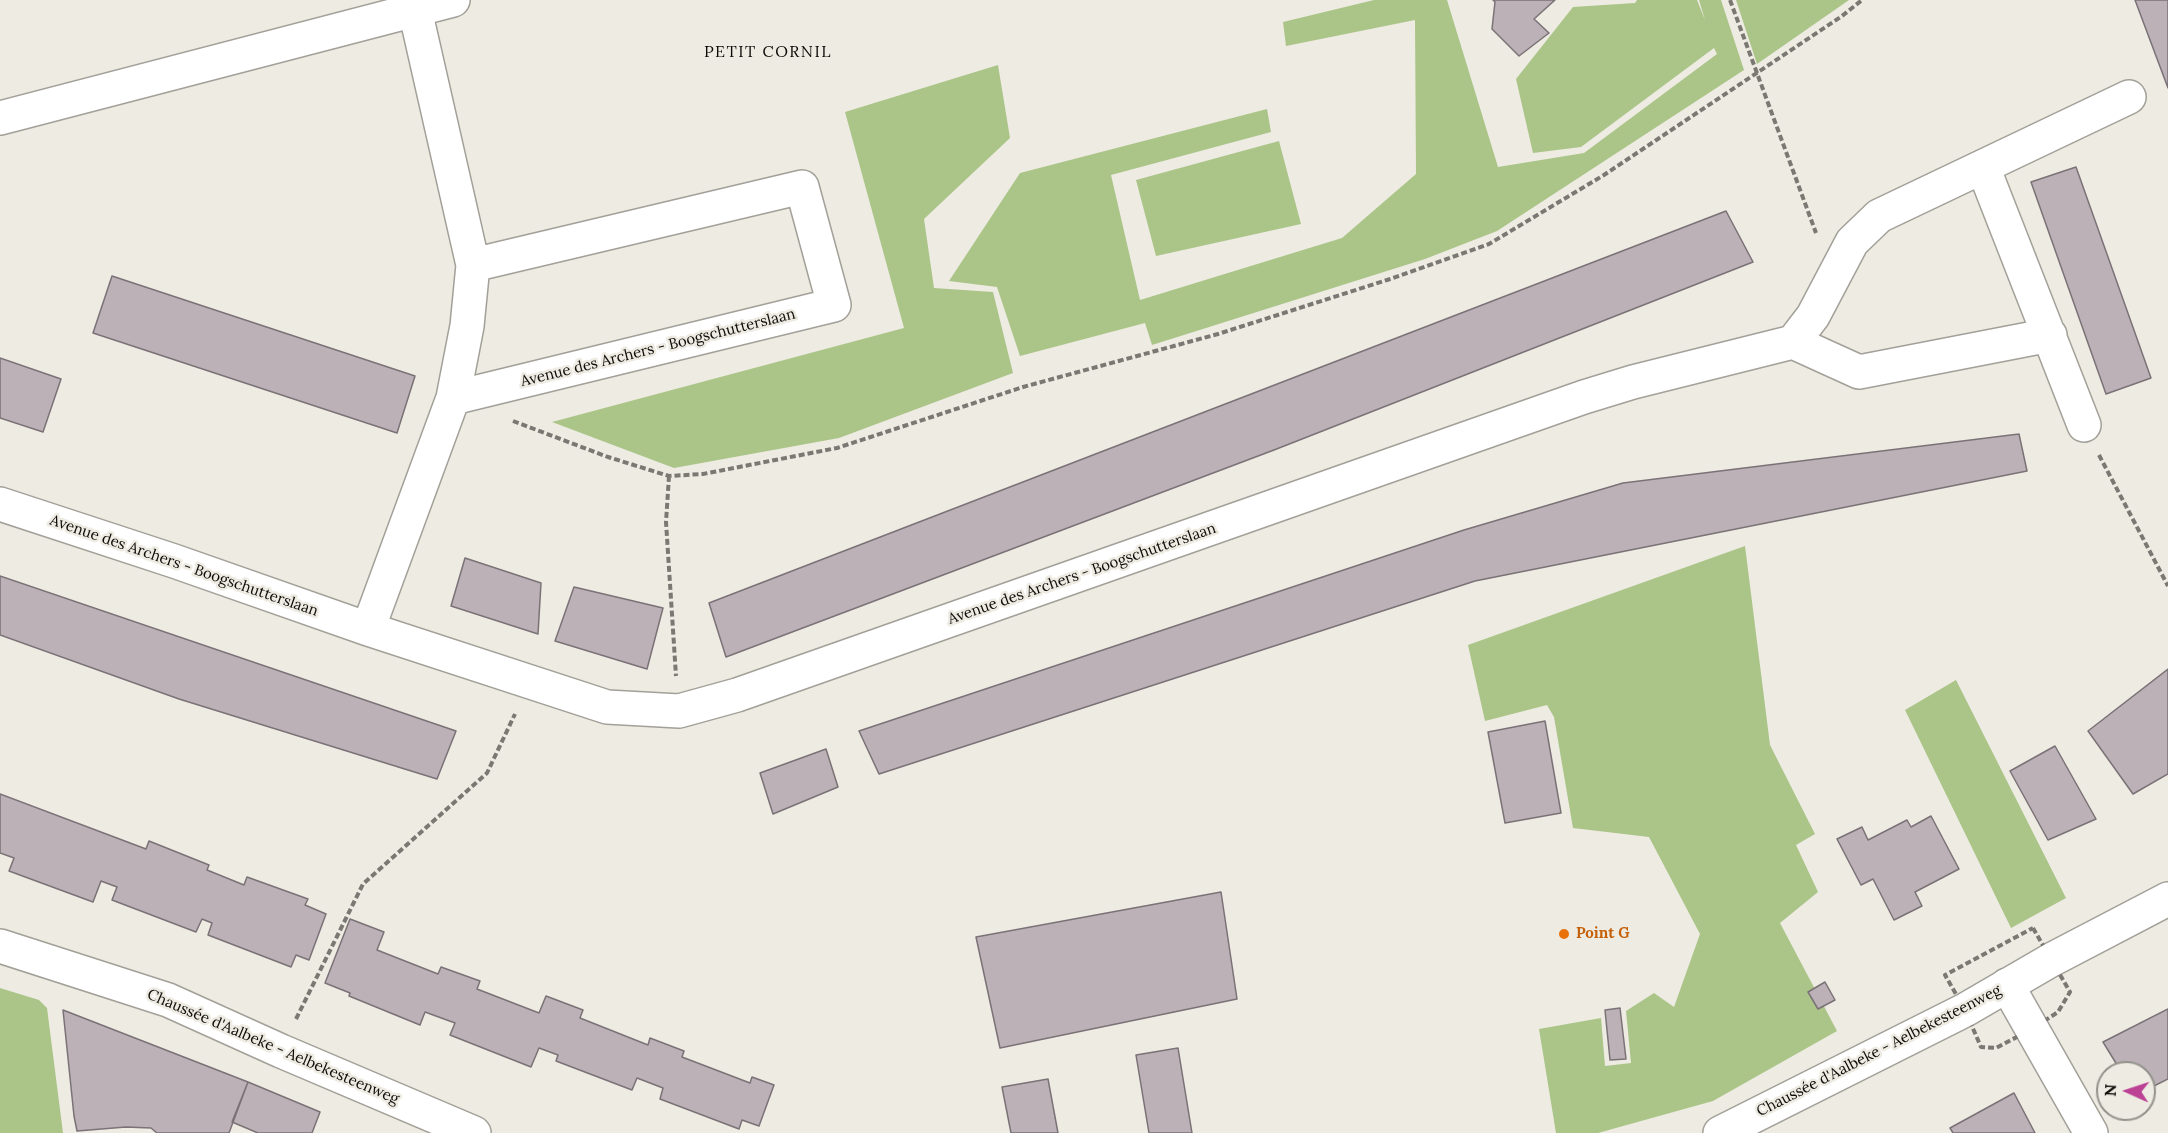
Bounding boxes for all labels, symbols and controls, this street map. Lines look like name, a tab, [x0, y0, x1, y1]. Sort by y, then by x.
district label: PETIT CORNIL	[704, 42, 832, 62]
street label: Avenue des Archers - Boogschutterslaan	[519, 305, 797, 391]
street label: Avenue des Archers - Boogschutterslaan	[48, 512, 320, 620]
street label: Avenue des Archers - Boogschutterslaan	[946, 520, 1218, 628]
place label: Point G	[1576, 925, 1630, 943]
marker: Point G	[1557, 927, 1571, 941]
street label: Chaussée d'Aalbeke - Aelbekesteenweg	[1754, 981, 2004, 1121]
street label: Chaussée d'Aalbeke - Aelbekesteenweg	[144, 986, 402, 1108]
north arrow	[2096, 1061, 2156, 1121]
text: N	[2100, 1083, 2120, 1097]

